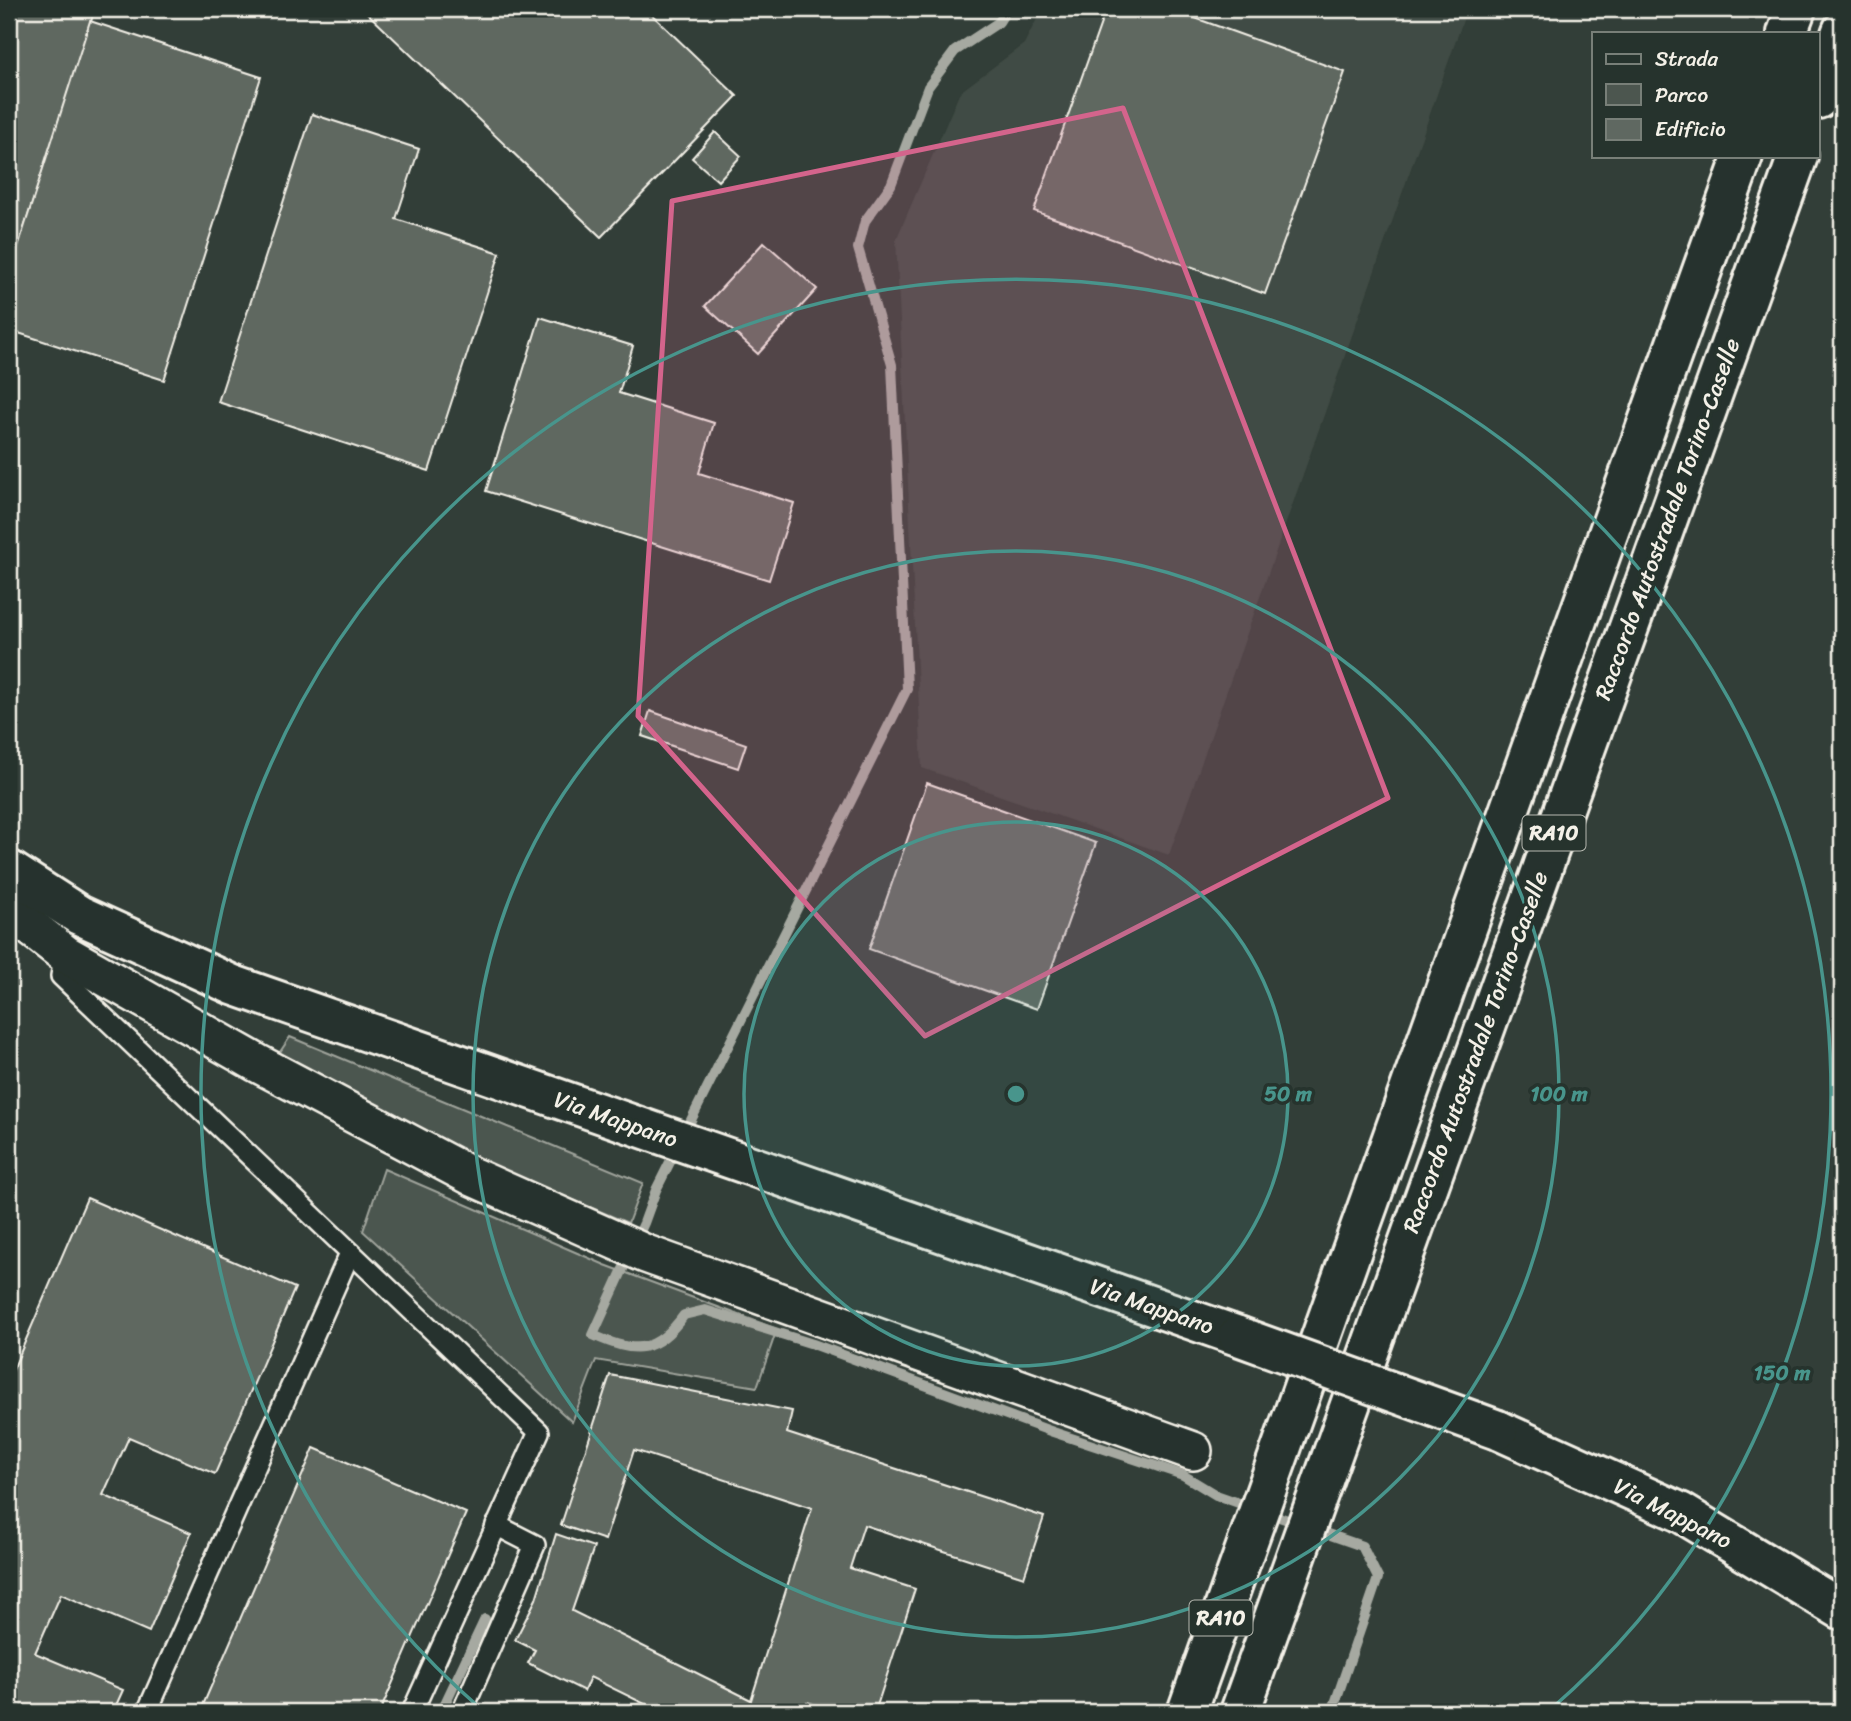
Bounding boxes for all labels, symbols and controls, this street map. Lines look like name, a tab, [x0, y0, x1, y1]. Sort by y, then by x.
legend	[1592, 32, 1820, 158]
text: Strada	[1655, 40, 1719, 78]
text: Parco	[1655, 76, 1708, 114]
text: Edificio	[1655, 110, 1726, 148]
street label: Raccordo Autostradale Torino-Caselle	[1583, 332, 1752, 706]
road number: RA10	[1522, 816, 1586, 850]
street label: Raccordo Autostradale Torino-Caselle	[1391, 865, 1560, 1239]
text: 50 m	[1264, 1075, 1313, 1113]
text: 100 m	[1530, 1075, 1588, 1113]
street label: Via Mappano	[548, 1079, 684, 1160]
centre of rings	[1004, 1082, 1028, 1106]
street label: Via Mappano	[1084, 1266, 1220, 1347]
text: 150 m	[1754, 1354, 1811, 1392]
street label: Via Mappano	[1606, 1466, 1740, 1561]
road number: RA10	[1190, 1600, 1252, 1636]

